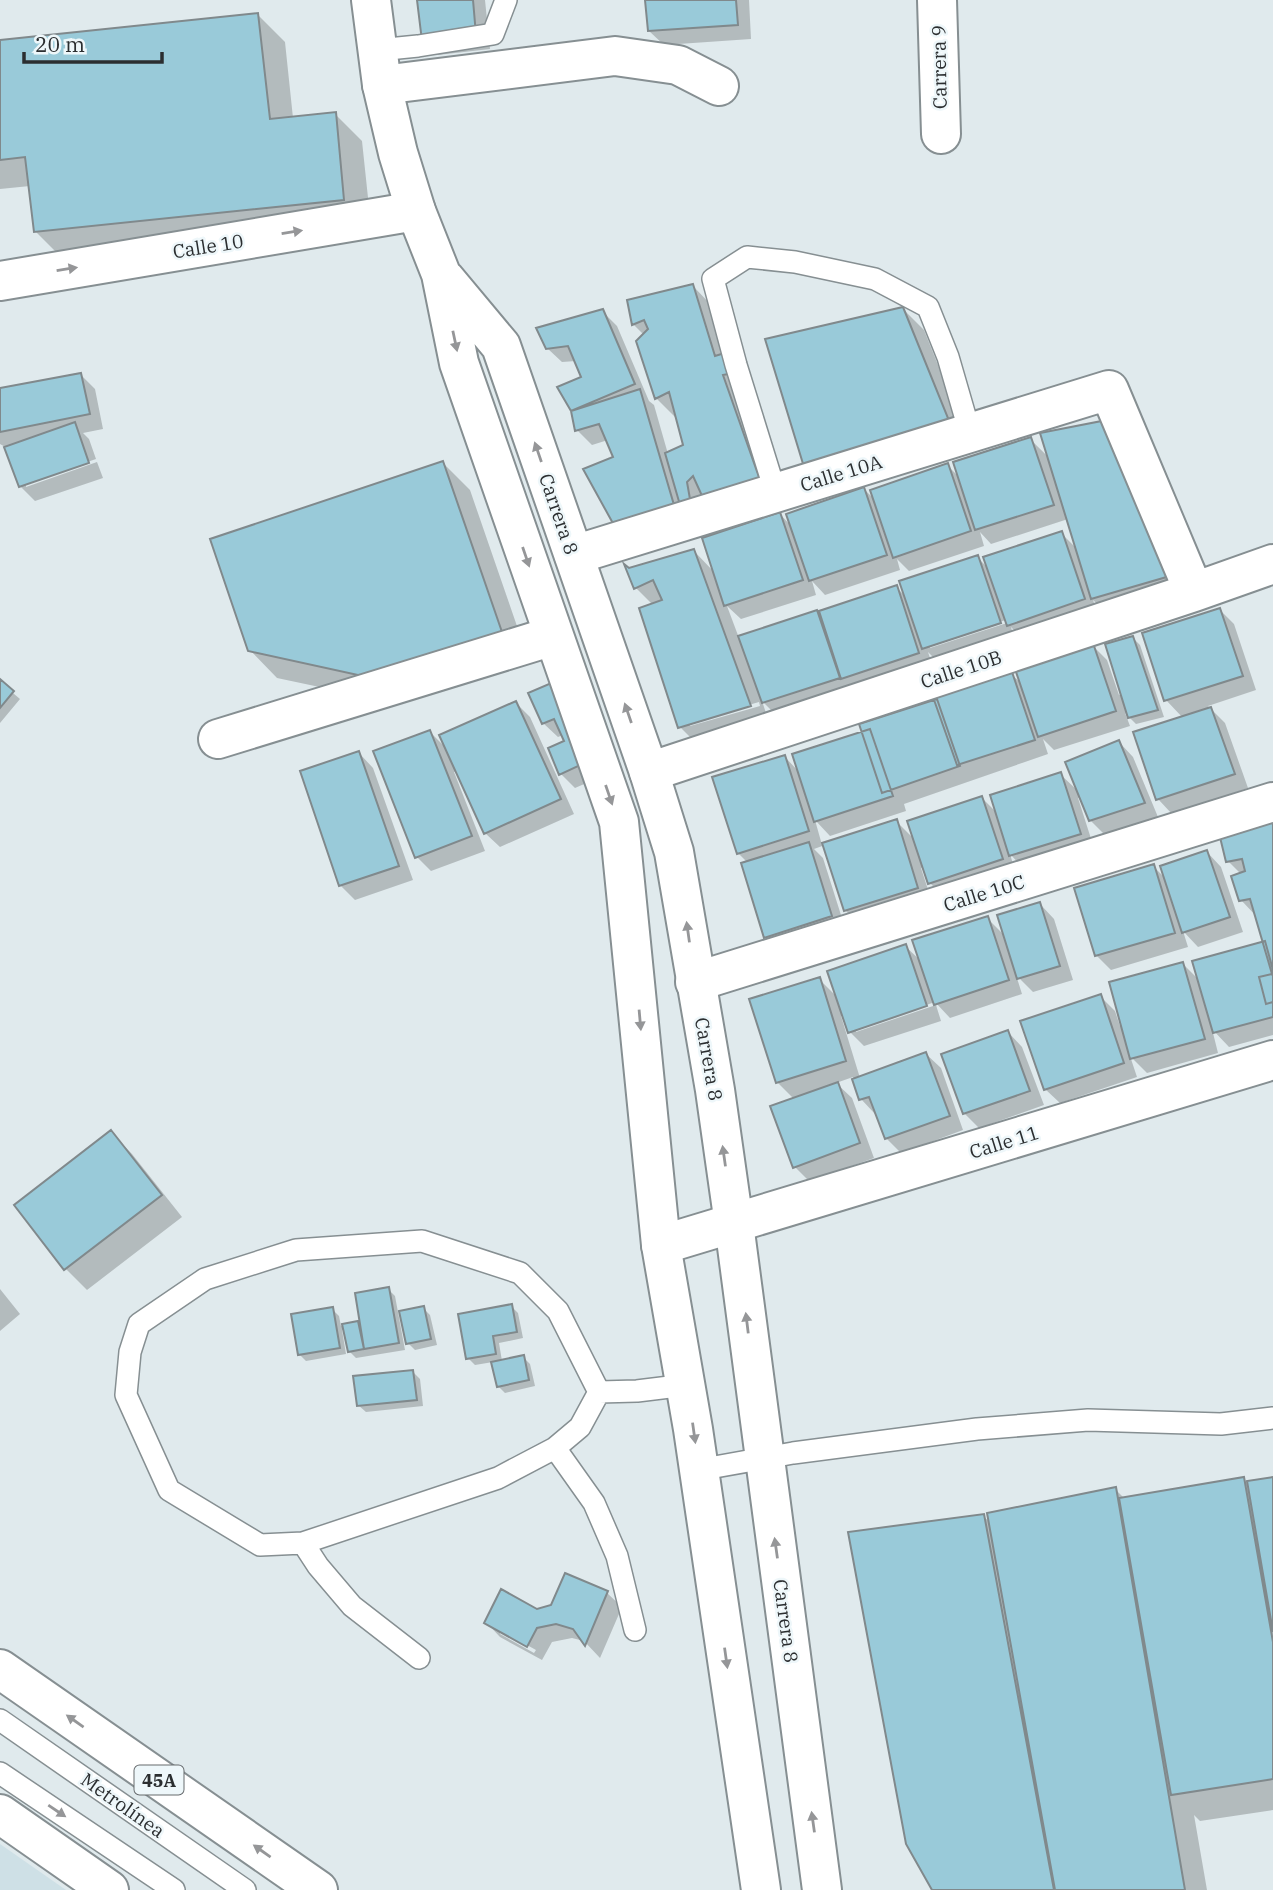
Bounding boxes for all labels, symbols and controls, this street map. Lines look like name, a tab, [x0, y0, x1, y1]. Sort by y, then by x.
scale bar	[24, 21, 163, 65]
street label: Carrera 9	[926, 25, 952, 109]
text: 20 m	[35, 30, 85, 58]
one-way arrow	[281, 226, 303, 237]
street label: Calle 10	[171, 229, 245, 263]
one-way arrow	[56, 263, 78, 274]
one-way arrow	[449, 330, 460, 352]
one-way arrow	[532, 441, 543, 462]
street label: Calle 10A	[797, 449, 885, 497]
street label: Carrera 8	[534, 470, 584, 558]
one-way arrow	[521, 547, 532, 568]
street label: Calle 10B	[917, 645, 1005, 693]
one-way arrow	[622, 702, 633, 723]
one-way arrow	[604, 785, 615, 806]
street label: Calle 10C	[940, 869, 1028, 917]
one-way arrow	[683, 921, 694, 943]
one-way arrow	[635, 1009, 646, 1031]
street label: Carrera 8	[690, 1015, 728, 1103]
street label: Calle 11	[966, 1120, 1042, 1164]
one-way arrow	[719, 1145, 730, 1167]
one-way arrow	[741, 1312, 752, 1334]
one-way arrow	[688, 1422, 699, 1444]
one-way arrow	[770, 1537, 781, 1559]
street label: Carrera 8	[768, 1578, 804, 1664]
one-way arrow	[721, 1647, 732, 1669]
one-way arrow	[66, 1714, 84, 1728]
road number: 45A	[134, 1765, 184, 1794]
street label: Metrolínea	[76, 1767, 170, 1843]
one-way arrow	[47, 1804, 66, 1817]
one-way arrow	[807, 1811, 818, 1833]
one-way arrow	[253, 1844, 271, 1858]

